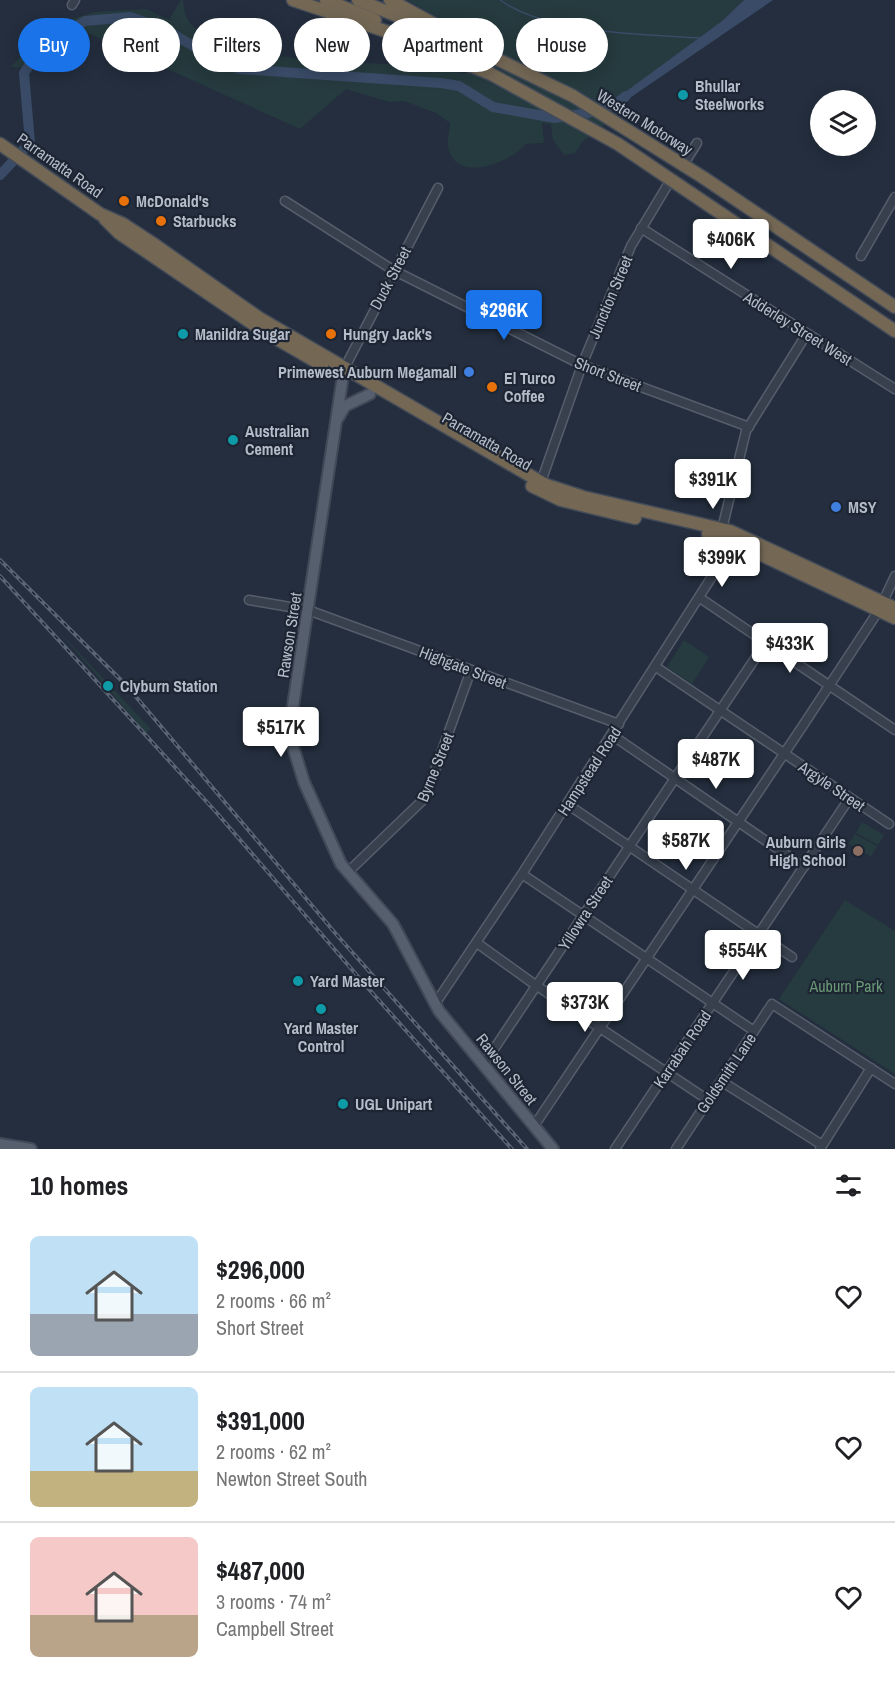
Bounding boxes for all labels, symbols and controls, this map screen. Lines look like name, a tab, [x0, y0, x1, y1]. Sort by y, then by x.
chip: Buy	[18, 18, 90, 72]
chip: Rent	[102, 18, 180, 72]
chip: Filters	[192, 18, 282, 72]
chip: New	[294, 18, 370, 72]
chip: Apartment	[382, 18, 504, 72]
chip: House	[516, 18, 608, 72]
place label: Bhullar Steelworks	[695, 75, 764, 115]
street label: Western Motorway	[593, 84, 697, 160]
marker: Bhullar Steelworks	[676, 88, 690, 102]
map controls	[810, 90, 876, 156]
button: layers	[810, 90, 876, 156]
street label: Parramatta Road	[13, 127, 107, 203]
place label: McDonald's	[136, 190, 209, 212]
marker: McDonald's	[117, 194, 131, 208]
place label: Starbucks	[173, 210, 236, 232]
marker: Starbucks	[154, 214, 168, 228]
pin: $406K	[689, 219, 773, 270]
text: $406K	[707, 225, 755, 252]
street label: Duck Street	[364, 242, 416, 313]
street label: Junction Street	[583, 252, 638, 342]
street label: Adderley Street West	[739, 285, 857, 370]
pin: $296K	[462, 290, 546, 341]
text: $296K	[480, 296, 528, 323]
place label: Manildra Sugar	[195, 323, 291, 345]
place label: Hungry Jack's	[343, 323, 432, 345]
marker: Manildra Sugar	[176, 327, 190, 341]
marker: Hungry Jack's	[324, 327, 338, 341]
street label: Short Street	[571, 351, 645, 397]
place label: Primewest Auburn Megamall	[278, 361, 457, 383]
marker: Primewest Auburn Megamall	[462, 365, 476, 379]
place label: El Turco Coffee	[504, 367, 556, 407]
marker: El Turco Coffee	[485, 380, 499, 394]
street label: Parramatta Road	[438, 406, 536, 476]
place label: Australian Cement	[245, 420, 309, 460]
marker: Australian Cement	[226, 433, 240, 447]
pin: $391K	[671, 459, 755, 510]
text: $391K	[689, 465, 737, 492]
place label: MSY	[848, 496, 877, 518]
marker: MSY	[829, 500, 843, 514]
pin: $399K	[680, 537, 764, 588]
text: $399K	[698, 543, 746, 570]
street label: Rawson Street	[271, 590, 307, 679]
pin: $433K	[748, 623, 832, 674]
text: $433K	[766, 629, 814, 656]
street label: Highgate Street	[416, 640, 510, 694]
place label: Clyburn Station	[120, 675, 218, 697]
marker: Clyburn Station	[101, 679, 115, 693]
pin: $517K	[239, 707, 323, 758]
text: $517K	[257, 713, 305, 740]
street label: Hampstead Road	[552, 722, 626, 820]
street label: Byrne Street	[411, 729, 459, 805]
pin: $487K	[674, 739, 758, 790]
text: $487K	[692, 745, 740, 772]
street label: Argyle Street	[794, 755, 870, 817]
pin: $587K	[644, 820, 728, 871]
text: $587K	[662, 826, 710, 853]
place label: Auburn Girls High School	[766, 831, 846, 871]
marker: Auburn Girls High School	[851, 844, 865, 858]
street label: Yillowra Street	[553, 871, 618, 955]
pin: $554K	[701, 930, 785, 981]
text: $554K	[719, 936, 767, 963]
place label: Yard Master	[310, 970, 385, 992]
marker: Yard Master	[291, 974, 305, 988]
park label: Auburn Park	[809, 975, 883, 997]
pin: $373K	[543, 982, 627, 1033]
text: $373K	[561, 988, 609, 1015]
marker: Yard Master Control	[314, 1002, 328, 1016]
street label: Karrabah Road	[648, 1006, 716, 1092]
place label: Yard Master Control	[284, 1017, 359, 1057]
street label: Goldsmith Lane	[691, 1028, 761, 1118]
street label: Rawson Street	[471, 1029, 543, 1110]
place label: UGL Unipart	[355, 1093, 433, 1115]
marker: UGL Unipart	[336, 1097, 350, 1111]
text: 10 homes	[30, 1168, 128, 1203]
icon: filters	[832, 1169, 865, 1202]
text: $296,000	[216, 1252, 305, 1287]
icon: home	[78, 1260, 150, 1332]
icon: heart	[832, 1280, 865, 1313]
text: 2 rooms · 66 m²	[216, 1287, 331, 1314]
text: Short Street	[216, 1314, 304, 1341]
text: $391,000	[216, 1403, 305, 1438]
icon: home	[78, 1411, 150, 1483]
icon: heart	[832, 1431, 865, 1464]
text: 2 rooms · 62 m²	[216, 1438, 331, 1465]
text: Newton Street South	[216, 1465, 367, 1492]
text: $487,000	[216, 1553, 305, 1588]
icon: home	[78, 1561, 150, 1633]
icon: heart	[832, 1581, 865, 1614]
text: 3 rooms · 74 m²	[216, 1588, 331, 1615]
text: Campbell Street	[216, 1615, 334, 1642]

